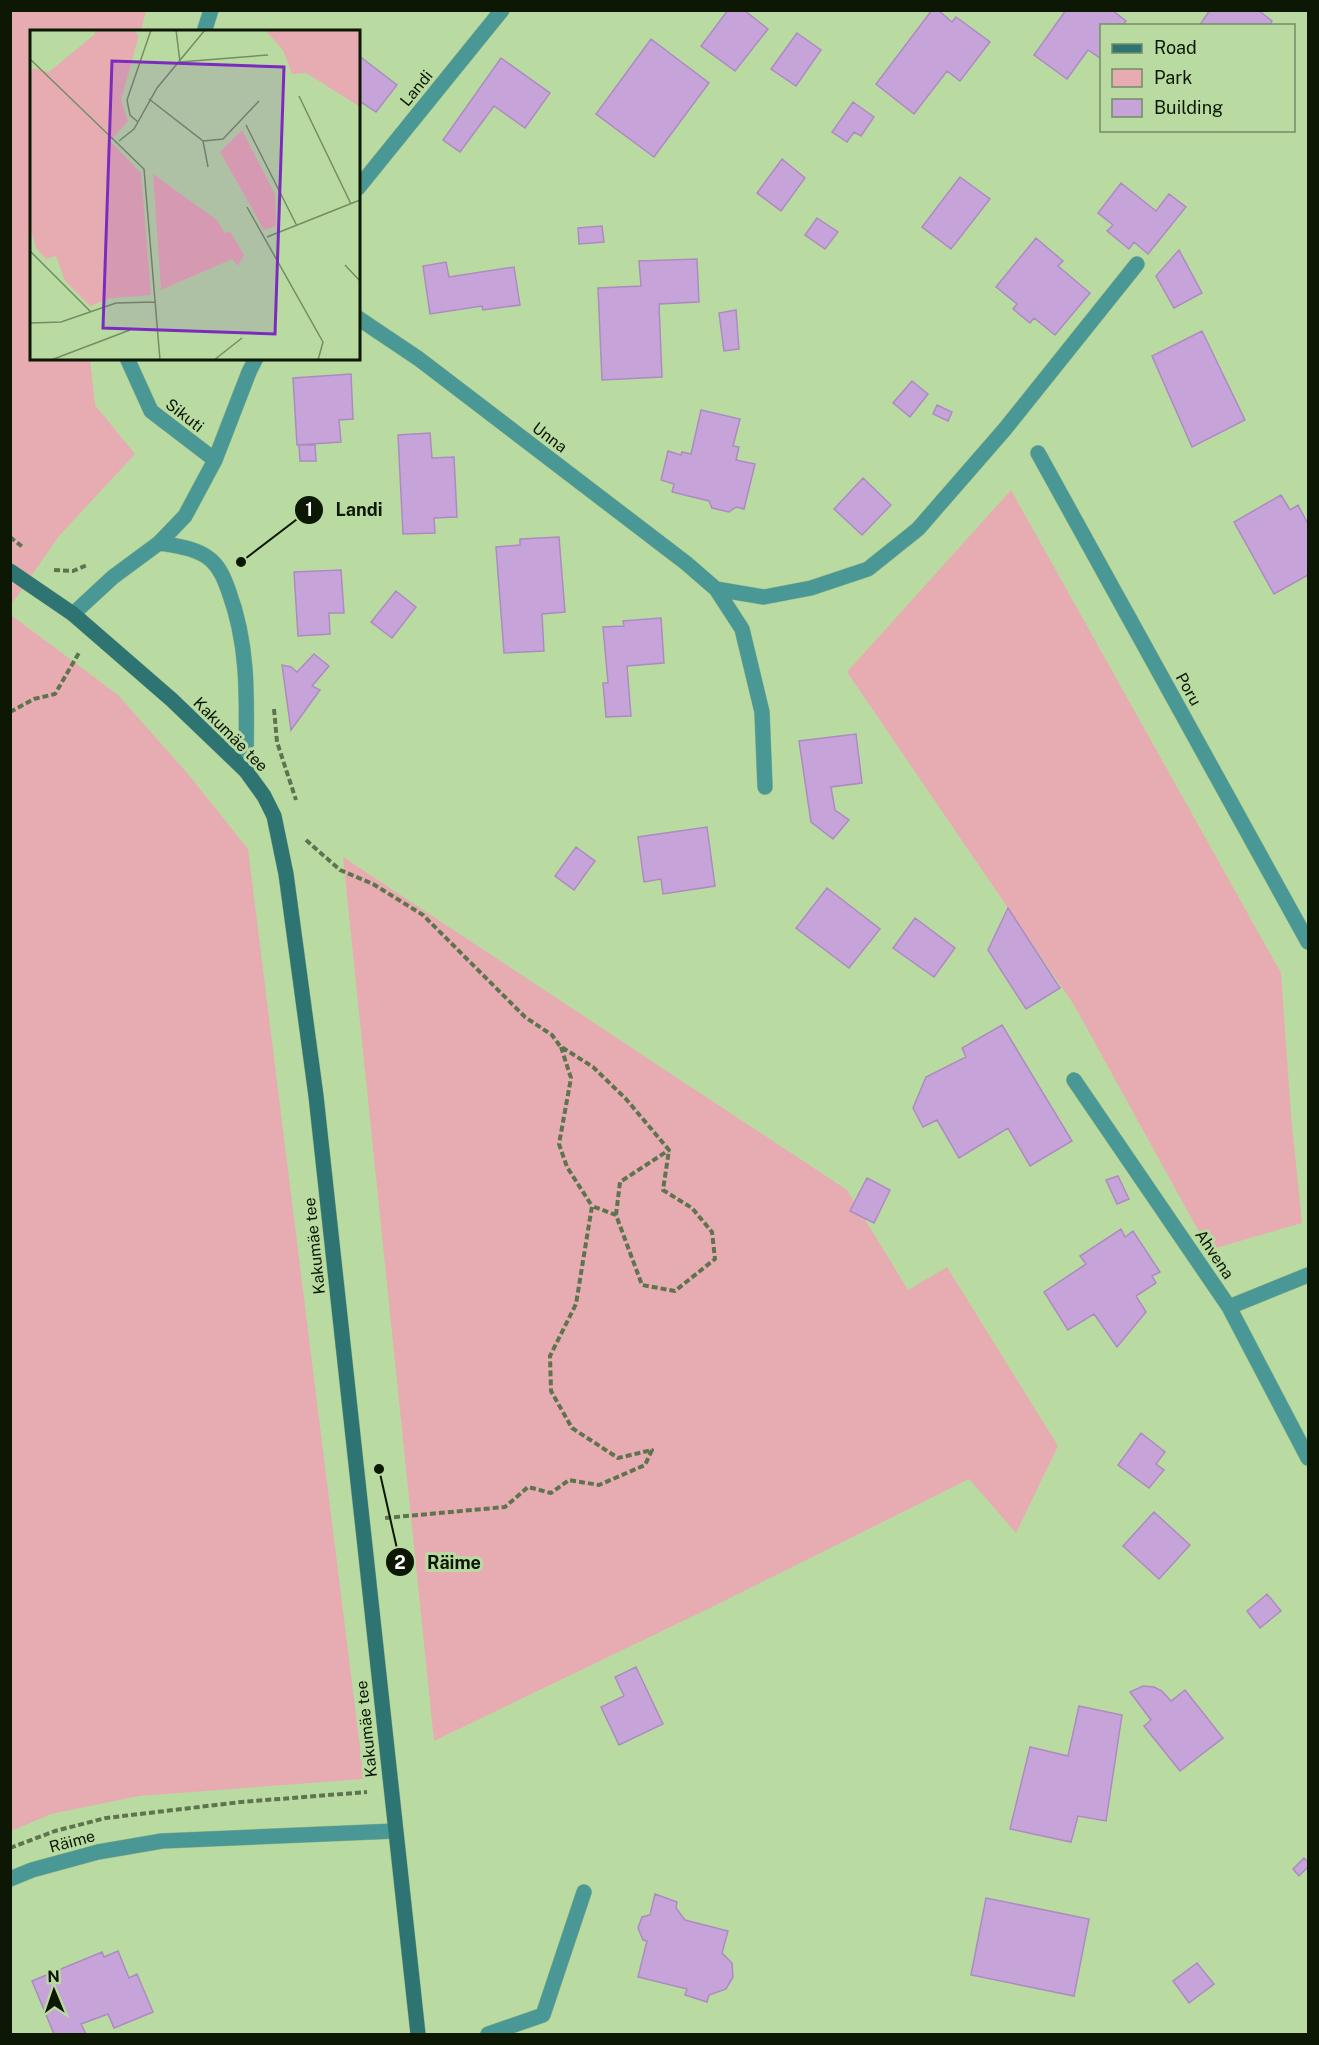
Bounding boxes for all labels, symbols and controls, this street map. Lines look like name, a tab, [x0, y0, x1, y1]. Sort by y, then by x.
legend	[1100, 24, 1295, 132]
inset map	[30, 30, 360, 360]
text: Road	[1154, 37, 1197, 58]
street label: Landi	[396, 67, 437, 110]
text: Park	[1154, 67, 1192, 88]
text: Building	[1154, 97, 1223, 118]
street label: Sikuti	[162, 395, 208, 436]
street label: Unna	[529, 418, 571, 457]
callout: Landi	[294, 492, 395, 528]
text: 1	[305, 499, 313, 520]
text: Landi	[336, 499, 382, 520]
street label: Poru	[1172, 669, 1205, 709]
street label: Kakumäe tee	[189, 693, 272, 776]
street label: Kakumäe tee	[300, 1196, 329, 1295]
street label: Ahvena	[1191, 1226, 1238, 1283]
callout: Räime	[385, 1544, 493, 1580]
text: 2	[394, 1552, 406, 1573]
text: Räime	[427, 1552, 481, 1573]
street label: Kakumäe tee	[352, 1679, 381, 1778]
street label: Räime	[47, 1826, 97, 1857]
north arrow	[24, 1961, 84, 2021]
text: N	[47, 1967, 60, 1986]

